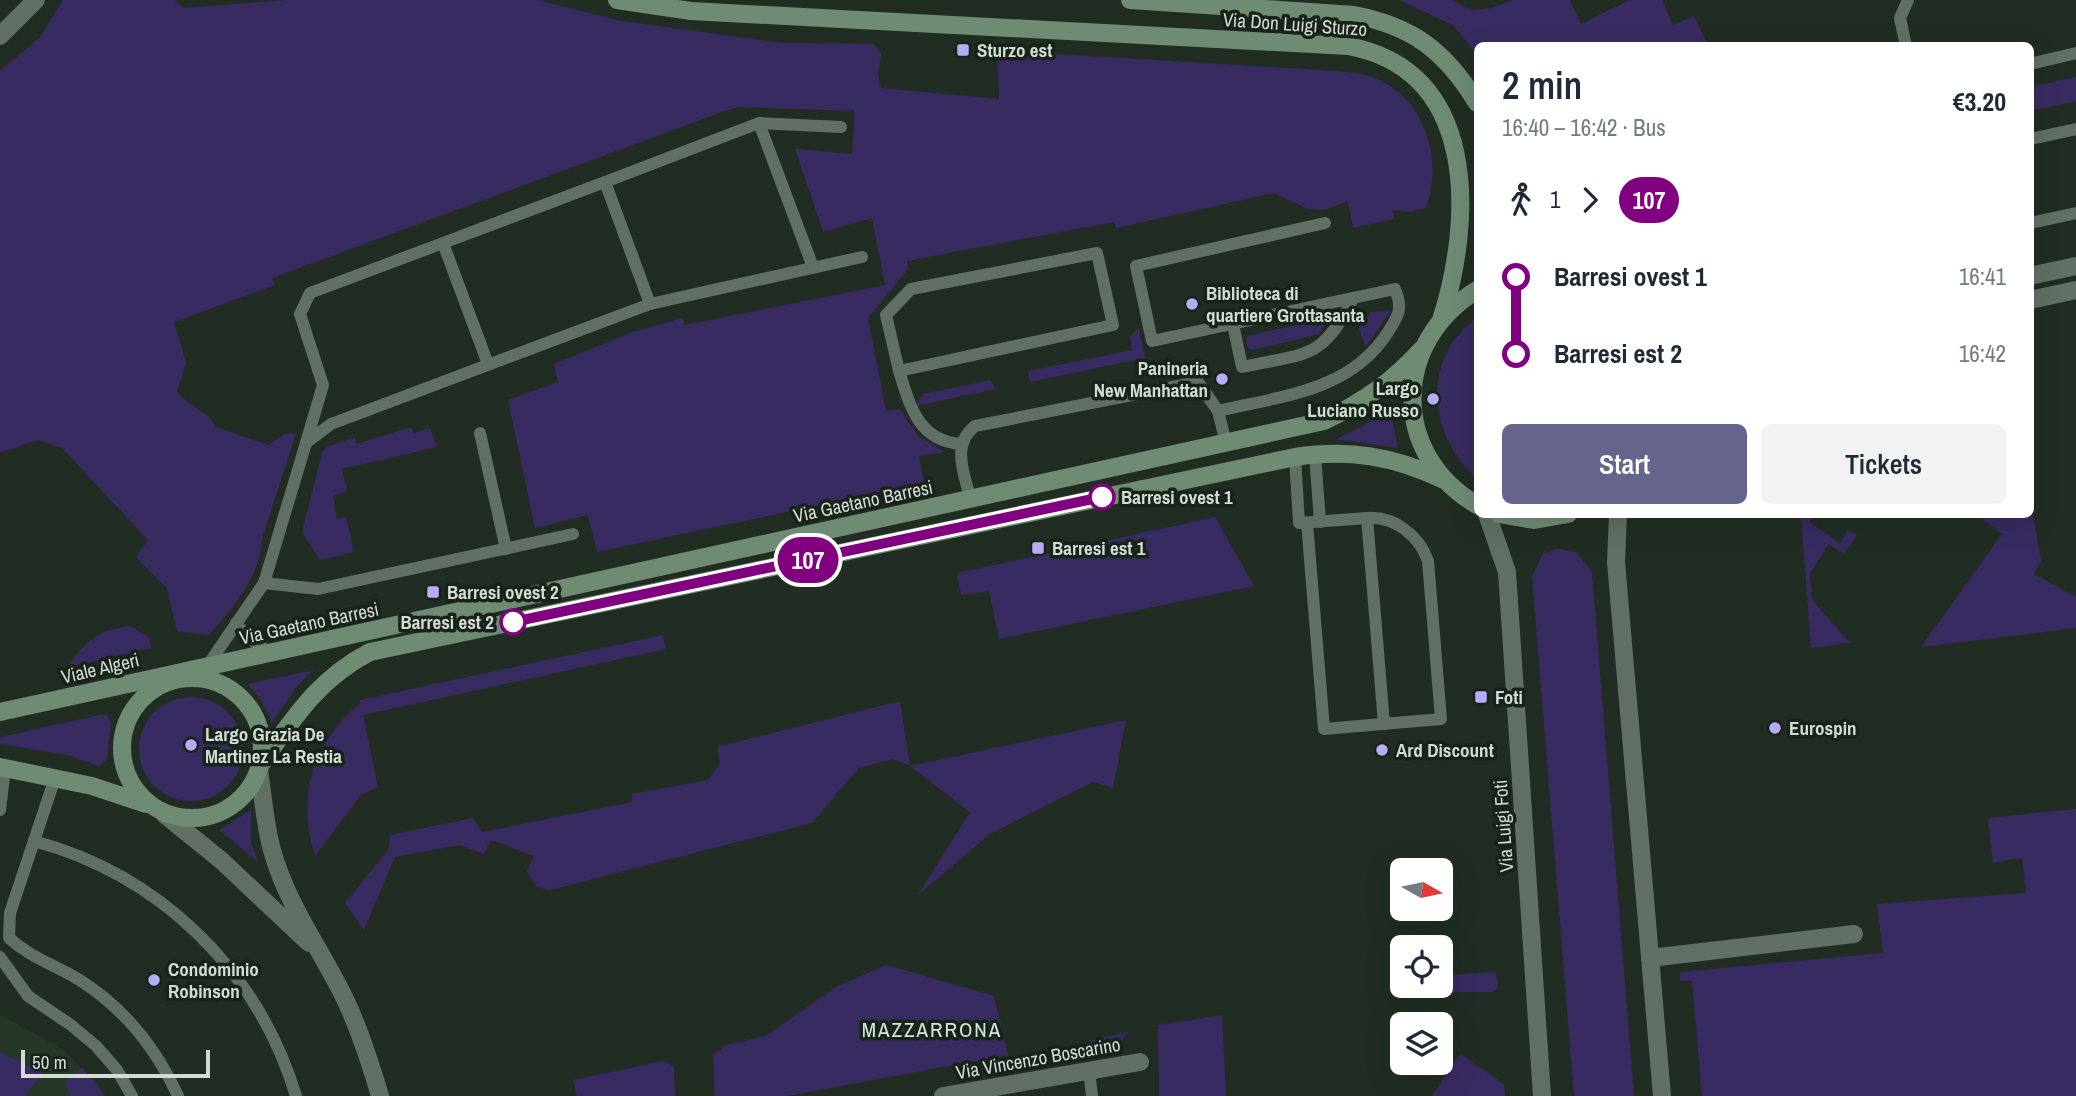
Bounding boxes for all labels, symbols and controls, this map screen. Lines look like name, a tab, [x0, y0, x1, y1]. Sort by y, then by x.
street label: Via Don Luigi Sturzo	[1222, 6, 1368, 42]
place label: Sturzo est	[977, 37, 1052, 63]
marker: Sturzo est	[955, 42, 971, 58]
text: 2 min	[1502, 60, 1582, 111]
text: €3.20	[1953, 84, 2006, 119]
text: 16:40 – 16:42 · Bus	[1502, 112, 1666, 143]
icon: walk	[1502, 181, 1540, 219]
icon: forward	[1571, 181, 1609, 219]
text: 1	[1550, 184, 1561, 215]
text: 107	[1633, 184, 1665, 216]
text: Barresi ovest 1	[1554, 259, 1707, 294]
text: 16:41	[1959, 261, 2006, 292]
place label: Biblioteca di quartiere Grottasanta	[1206, 280, 1365, 328]
marker: Biblioteca di quartiere Grottasanta	[1184, 296, 1200, 312]
text: Barresi est 2	[1554, 336, 1682, 371]
text: 16:42	[1959, 338, 2006, 369]
place label: Panineria New Manhattan	[1094, 355, 1208, 403]
marker: Panineria New Manhattan	[1214, 371, 1230, 387]
place label: Largo Luciano Russo	[1307, 375, 1419, 423]
marker: Largo Luciano Russo	[1425, 391, 1441, 407]
button: Start	[1502, 424, 1747, 504]
button: Tickets	[1761, 424, 2006, 504]
street label: Via Gaetano Barresi	[791, 474, 935, 528]
marker: Barresi ovest 1	[1089, 484, 1115, 510]
place label: Barresi ovest 1	[1121, 484, 1233, 510]
place label: Barresi est 1	[1052, 535, 1146, 561]
line badge: 107	[768, 537, 848, 583]
marker: Barresi est 1	[1030, 540, 1046, 556]
text: 107	[792, 544, 824, 576]
place label: Barresi ovest 2	[447, 579, 559, 605]
marker: Barresi ovest 2	[425, 584, 441, 600]
street label: Via Gaetano Barresi	[237, 596, 381, 650]
place label: Barresi est 2	[400, 609, 494, 635]
marker: Barresi est 2	[500, 609, 526, 635]
street label: Viale Algeri	[58, 646, 142, 690]
place label: Foti	[1495, 684, 1523, 710]
marker: Foti	[1473, 689, 1489, 705]
place label: Eurospin	[1789, 715, 1857, 741]
marker: Eurospin	[1767, 720, 1783, 736]
place label: Largo Grazia De Martinez La Restia	[205, 721, 342, 769]
marker: Largo Grazia De Martinez La Restia	[183, 737, 199, 753]
place label: Ard Discount	[1396, 737, 1494, 763]
marker: Ard Discount	[1374, 742, 1390, 758]
street label: Via Luigi Foti	[1487, 779, 1519, 873]
north arrow	[1390, 858, 1452, 920]
map controls	[1390, 858, 1453, 1075]
button: locate	[1390, 935, 1453, 998]
place label: Condominio Robinson	[168, 956, 259, 1004]
marker: Condominio Robinson	[146, 972, 162, 988]
button: layers	[1390, 1012, 1453, 1075]
district label: MAZZARRONA	[862, 1015, 1002, 1044]
street label: Via Vincenzo Boscarino	[954, 1031, 1122, 1085]
scale bar	[21, 1047, 210, 1079]
text: 50 m	[32, 1049, 67, 1075]

